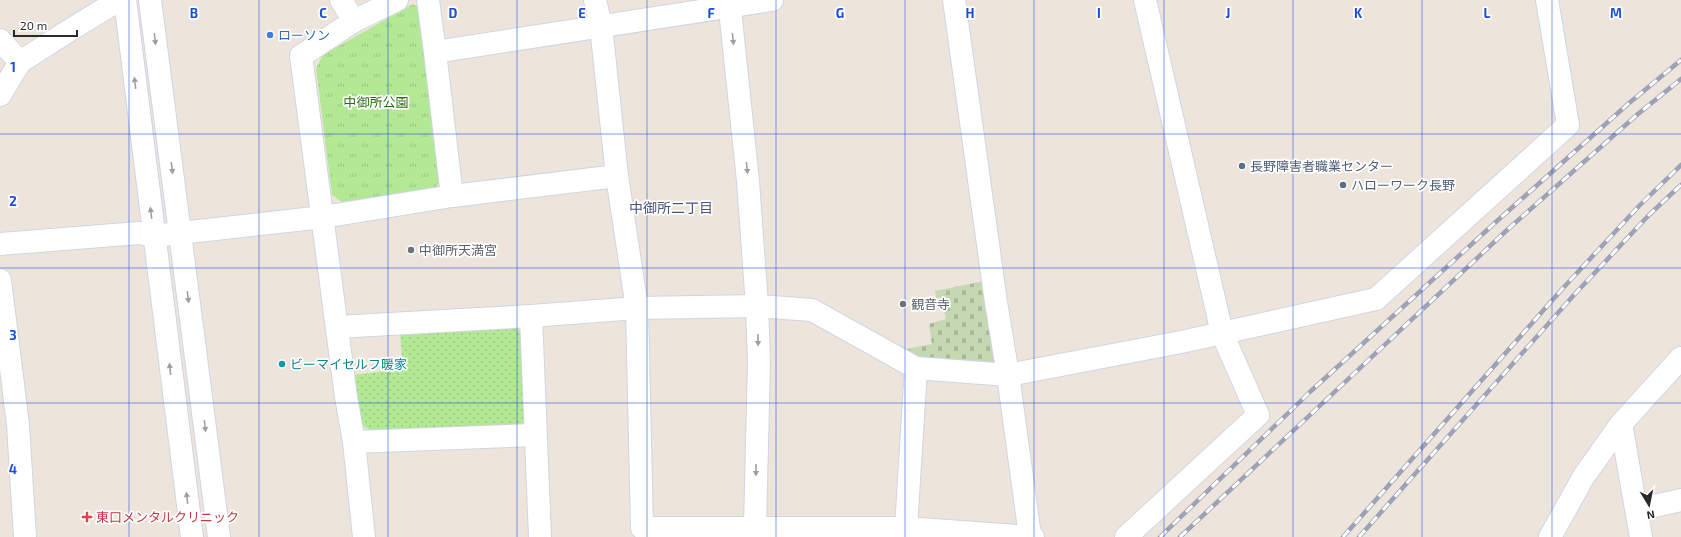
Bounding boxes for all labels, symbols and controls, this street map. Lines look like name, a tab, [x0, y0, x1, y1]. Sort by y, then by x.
text: B	[190, 5, 198, 21]
text: C	[319, 5, 327, 21]
text: D	[449, 5, 458, 21]
text: E	[578, 5, 586, 21]
text: F	[707, 5, 715, 21]
text: G	[836, 5, 844, 21]
text: H	[966, 5, 975, 21]
text: I	[1097, 5, 1101, 21]
text: J	[1226, 5, 1230, 21]
text: K	[1354, 5, 1363, 21]
text: L	[1484, 5, 1491, 21]
text: M	[1610, 5, 1622, 21]
scale bar	[14, 12, 77, 38]
text: 20 m	[20, 18, 47, 32]
place label: ローソン	[278, 27, 330, 43]
marker: ローソン	[265, 30, 275, 40]
one-way arrow	[152, 33, 158, 45]
one-way arrow	[730, 33, 736, 45]
text: 1	[10, 59, 16, 75]
one-way arrow	[132, 77, 139, 90]
park label: 中御所公園	[343, 94, 409, 110]
place label: 長野障害者職業センター	[1250, 158, 1393, 174]
marker: 長野障害者職業センター	[1237, 161, 1247, 171]
one-way arrow	[168, 162, 175, 174]
one-way arrow	[743, 162, 750, 174]
place label: ハローワーク長野	[1351, 177, 1455, 193]
marker: ハローワーク長野	[1338, 180, 1348, 190]
text: 2	[9, 193, 17, 209]
district label: 中御所二丁目	[629, 199, 713, 216]
one-way arrow	[148, 207, 154, 219]
place label: 中御所天満宮	[419, 242, 497, 258]
marker: 中御所天満宮	[406, 245, 416, 255]
one-way arrow	[185, 291, 191, 303]
place label: 観音寺	[911, 296, 950, 312]
marker: 観音寺	[898, 299, 908, 309]
text: 3	[9, 327, 17, 343]
one-way arrow	[755, 334, 761, 347]
place label: ビーマイセルフ暖家	[290, 356, 407, 372]
marker: ビーマイセルフ暖家	[277, 359, 287, 369]
one-way arrow	[167, 363, 173, 375]
one-way arrow	[201, 419, 208, 432]
text: 4	[9, 461, 17, 477]
one-way arrow	[753, 464, 759, 477]
north arrow	[1629, 485, 1669, 525]
one-way arrow	[184, 492, 190, 504]
text: N	[1646, 508, 1656, 522]
place label: 東口メンタルクリニック	[96, 509, 239, 525]
marker: 東口メンタルクリニック	[81, 511, 93, 523]

